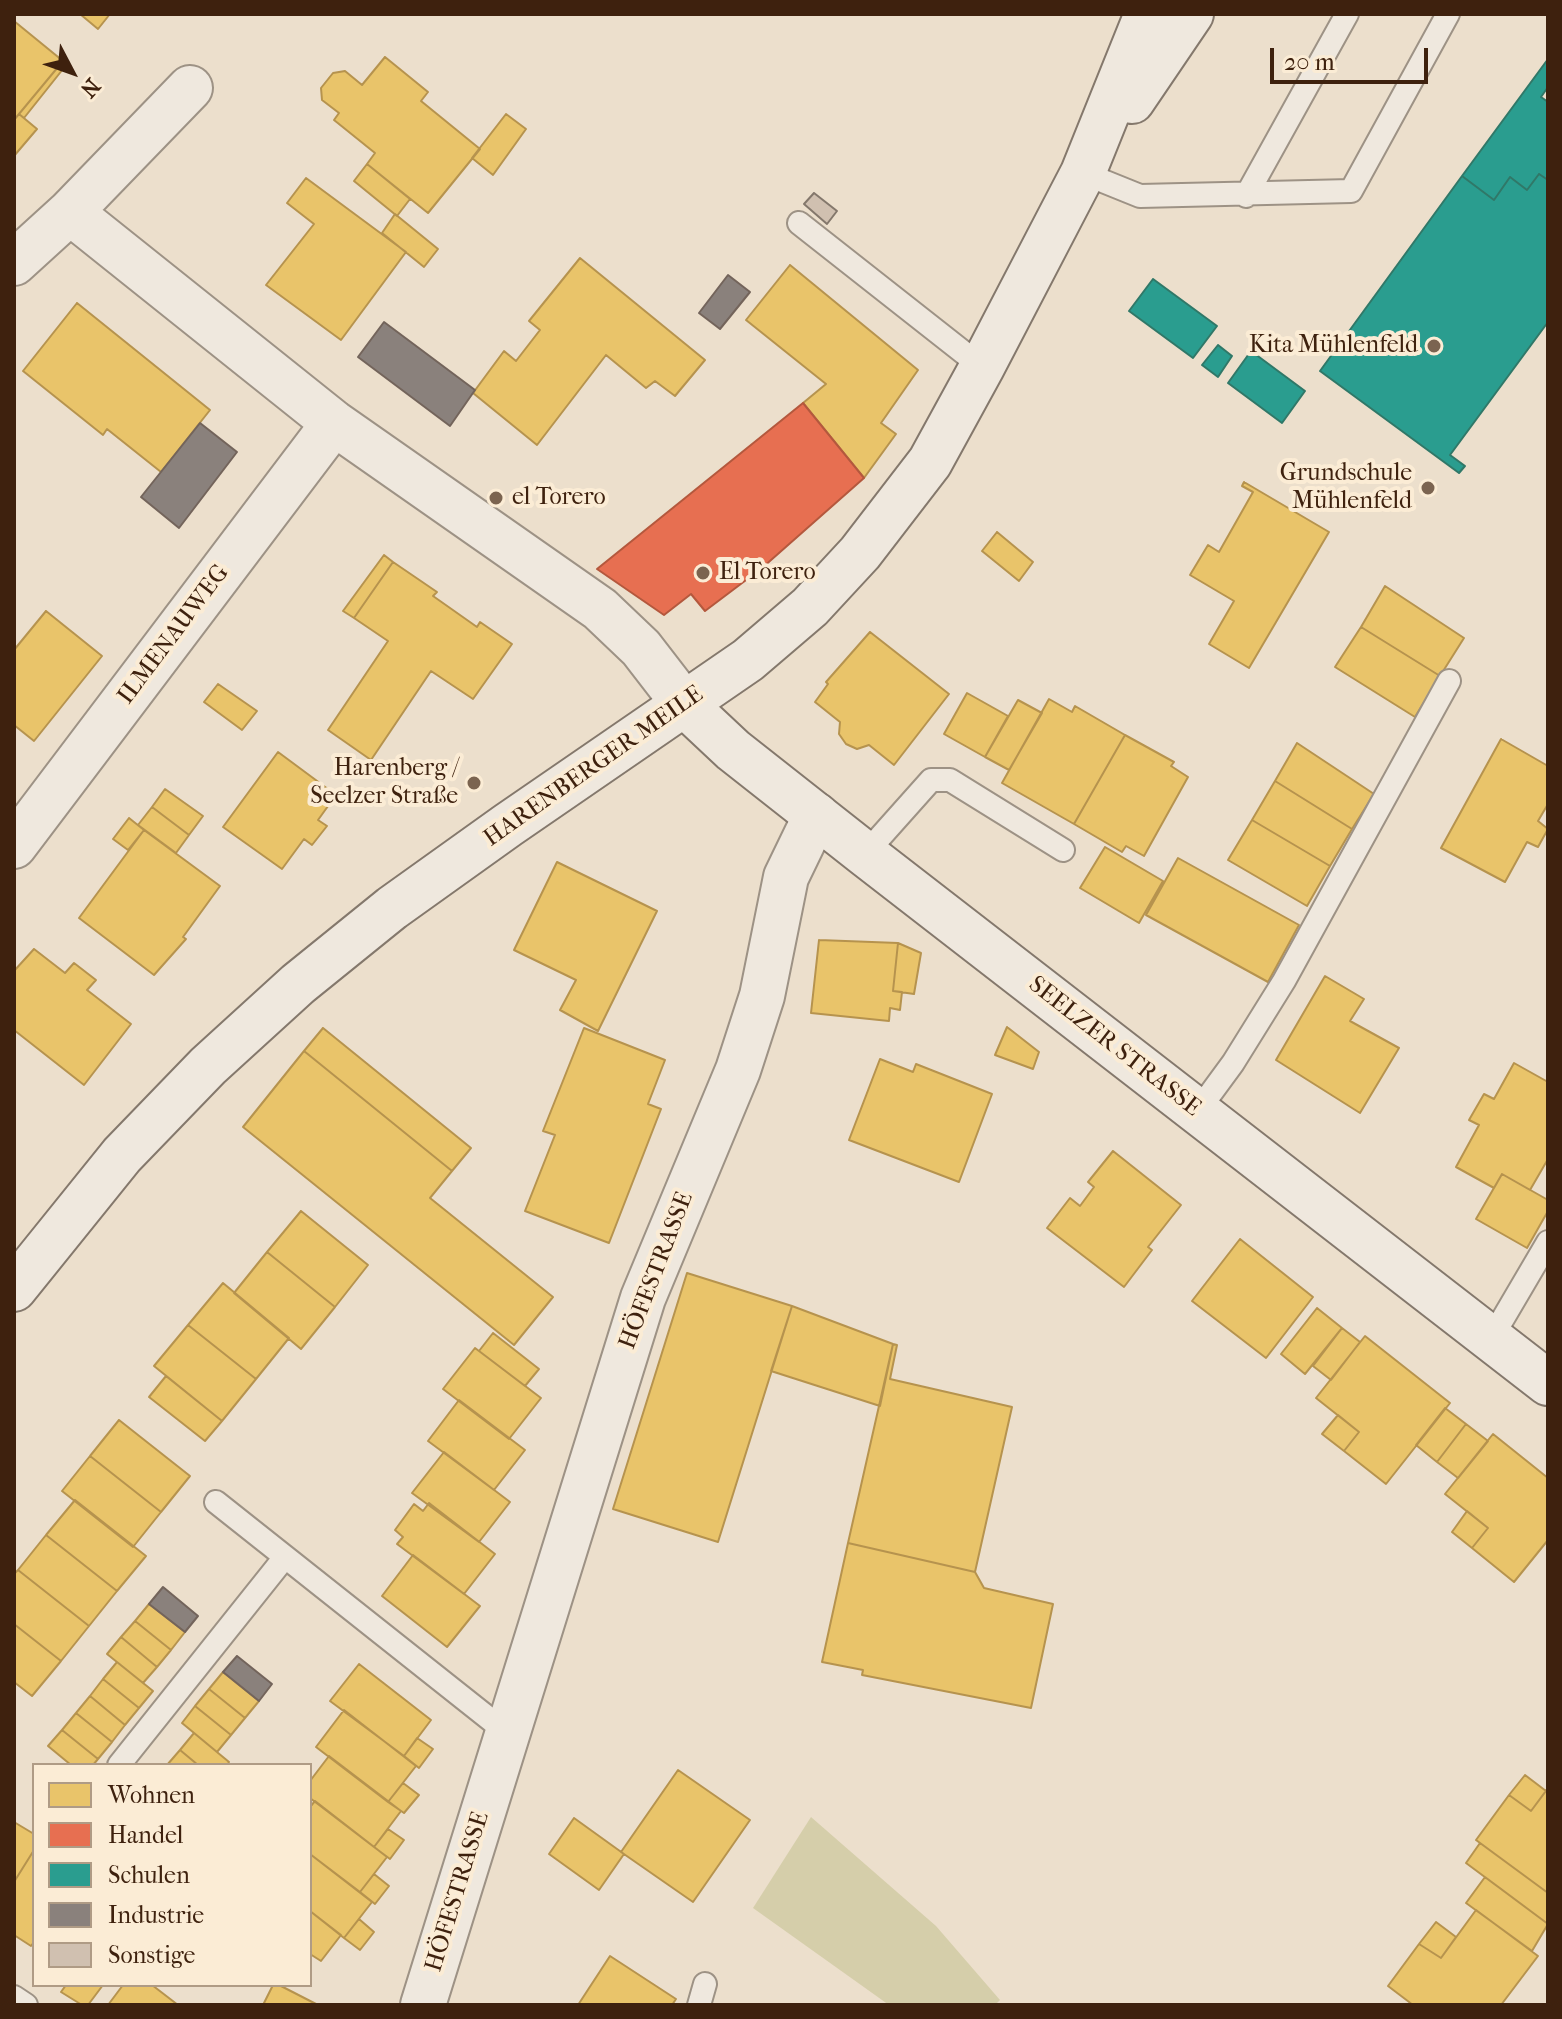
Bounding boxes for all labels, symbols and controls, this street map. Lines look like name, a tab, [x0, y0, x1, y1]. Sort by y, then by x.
north arrow	[32, 32, 112, 112]
scale bar	[1274, 32, 1432, 82]
text: 20 m	[1284, 48, 1335, 76]
text: N	[75, 73, 105, 103]
place label: Kita Mühlenfeld	[1249, 332, 1418, 360]
marker: Kita Mühlenfeld	[1425, 337, 1443, 355]
place label: Grundschule Mühlenfeld	[1280, 460, 1412, 516]
marker: Grundschule Mühlenfeld	[1419, 479, 1437, 497]
place label: el Torero	[512, 484, 606, 512]
marker: el Torero	[487, 489, 505, 507]
place label: El Torero	[719, 559, 816, 587]
street label: ILMENAUWEG	[112, 560, 236, 710]
marker: El Torero	[694, 564, 712, 582]
street label: HARENBERGER MEILE	[479, 680, 709, 854]
place label: Harenberg / Seelzer Straße	[310, 755, 458, 811]
marker: Harenberg / Seelzer Straße	[465, 774, 483, 792]
street label: SEELZER STRASSE	[1022, 971, 1206, 1123]
street label: HÖFESTRASSE	[614, 1188, 700, 1354]
legend	[32, 1763, 312, 1987]
text: Wohnen	[108, 1781, 195, 1809]
street label: HÖFESTRASSE	[420, 1808, 496, 1976]
text: Handel	[108, 1821, 183, 1849]
text: Schulen	[108, 1861, 190, 1889]
text: Industrie	[108, 1901, 204, 1929]
text: Sonstige	[108, 1941, 195, 1969]

